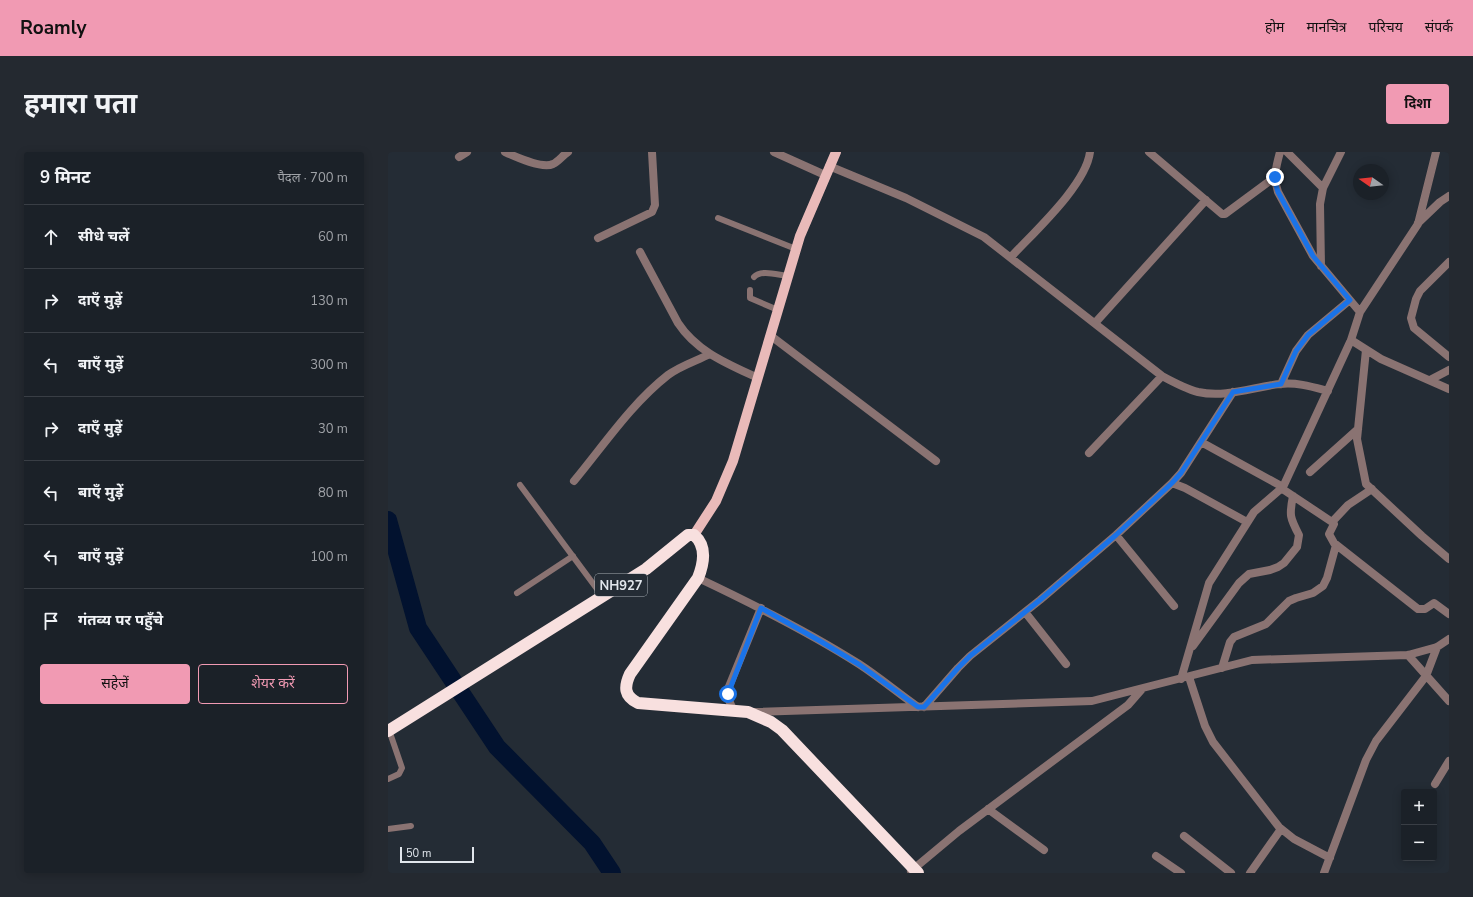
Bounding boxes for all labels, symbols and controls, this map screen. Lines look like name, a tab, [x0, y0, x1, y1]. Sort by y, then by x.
text: Roamly	[20, 15, 87, 41]
text: होम	[1265, 18, 1284, 37]
text: मानचित्र	[1306, 18, 1347, 37]
text: परिचय	[1369, 18, 1403, 37]
text: संपर्क	[1425, 18, 1453, 37]
button: दिशा	[1386, 84, 1449, 124]
text: हमारा पता	[24, 85, 137, 123]
north arrow	[1353, 164, 1389, 200]
text: 9 मिनट	[40, 166, 90, 189]
route end	[1266, 168, 1284, 186]
text: पैदल · 700 m	[277, 169, 348, 187]
icon: ahead	[40, 226, 62, 248]
text: सीधे चलें	[78, 226, 129, 246]
text: 60 m	[318, 228, 348, 246]
icon: right	[40, 290, 62, 312]
text: दाएँ मुड़ें	[78, 290, 122, 310]
text: 130 m	[310, 292, 348, 310]
icon: left	[40, 354, 62, 376]
text: बाएँ मुड़ें	[78, 354, 123, 374]
text: 300 m	[310, 356, 348, 374]
icon: right	[40, 418, 62, 440]
text: दाएँ मुड़ें	[78, 418, 122, 438]
text: 30 m	[318, 420, 348, 438]
icon: left	[40, 482, 62, 504]
text: बाएँ मुड़ें	[78, 482, 123, 502]
text: 80 m	[318, 484, 348, 502]
icon: left	[40, 546, 62, 568]
text: बाएँ मुड़ें	[78, 546, 123, 566]
text: 100 m	[310, 548, 348, 566]
road number: NH927	[595, 574, 647, 596]
icon: arrive	[40, 610, 62, 632]
text: गंतव्य पर पहुँचे	[78, 610, 163, 630]
button: सहेजें	[40, 664, 190, 704]
button: शेयर करें	[198, 664, 348, 704]
route start	[719, 685, 737, 703]
map controls	[1401, 789, 1437, 861]
button: +	[1401, 789, 1437, 825]
button: −	[1401, 825, 1437, 861]
scale bar	[400, 845, 474, 864]
text: 50 m	[406, 846, 431, 861]

